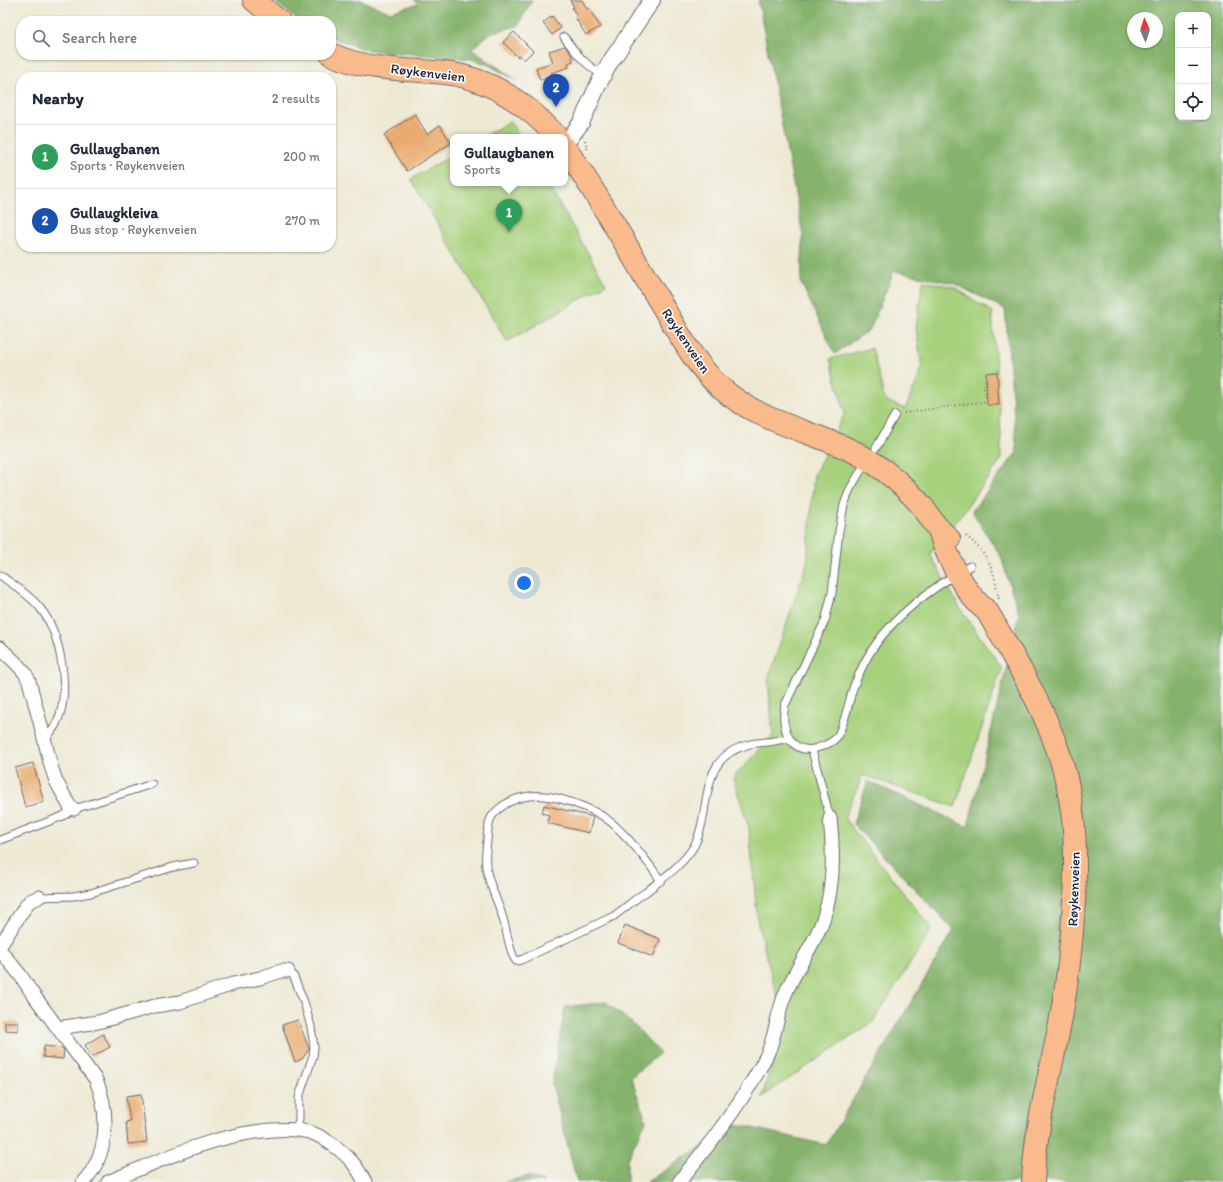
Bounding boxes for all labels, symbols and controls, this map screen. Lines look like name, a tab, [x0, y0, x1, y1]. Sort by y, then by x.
north arrow	[1127, 12, 1163, 48]
map controls	[1175, 12, 1211, 120]
button: +	[1175, 12, 1211, 48]
search box	[16, 16, 336, 60]
icon: search	[30, 27, 52, 49]
text: Search here	[62, 29, 137, 47]
button: −	[1175, 48, 1211, 84]
street label: Røykenveien	[390, 60, 467, 86]
pin: 2	[543, 74, 569, 107]
button: locate	[1175, 84, 1211, 120]
text: Nearby	[32, 88, 84, 108]
text: 2 results	[272, 91, 320, 106]
popup	[450, 134, 568, 186]
text: Gullaugbanen	[70, 140, 160, 158]
text: Gullaugbanen	[464, 144, 554, 162]
text: 1	[42, 149, 48, 164]
text: 200 m	[283, 149, 320, 164]
text: Sports · Røykenveien	[70, 158, 185, 173]
text: Sports	[464, 162, 501, 177]
pin: 1	[496, 199, 522, 232]
text: Gullaugkleiva	[70, 204, 158, 222]
text: 2	[42, 213, 48, 228]
text: 270 m	[285, 213, 320, 228]
text: Bus stop · Røykenveien	[70, 222, 197, 237]
street label: Røykenveien	[658, 305, 714, 377]
your location	[514, 573, 534, 593]
street label: Røykenveien	[1064, 851, 1084, 927]

